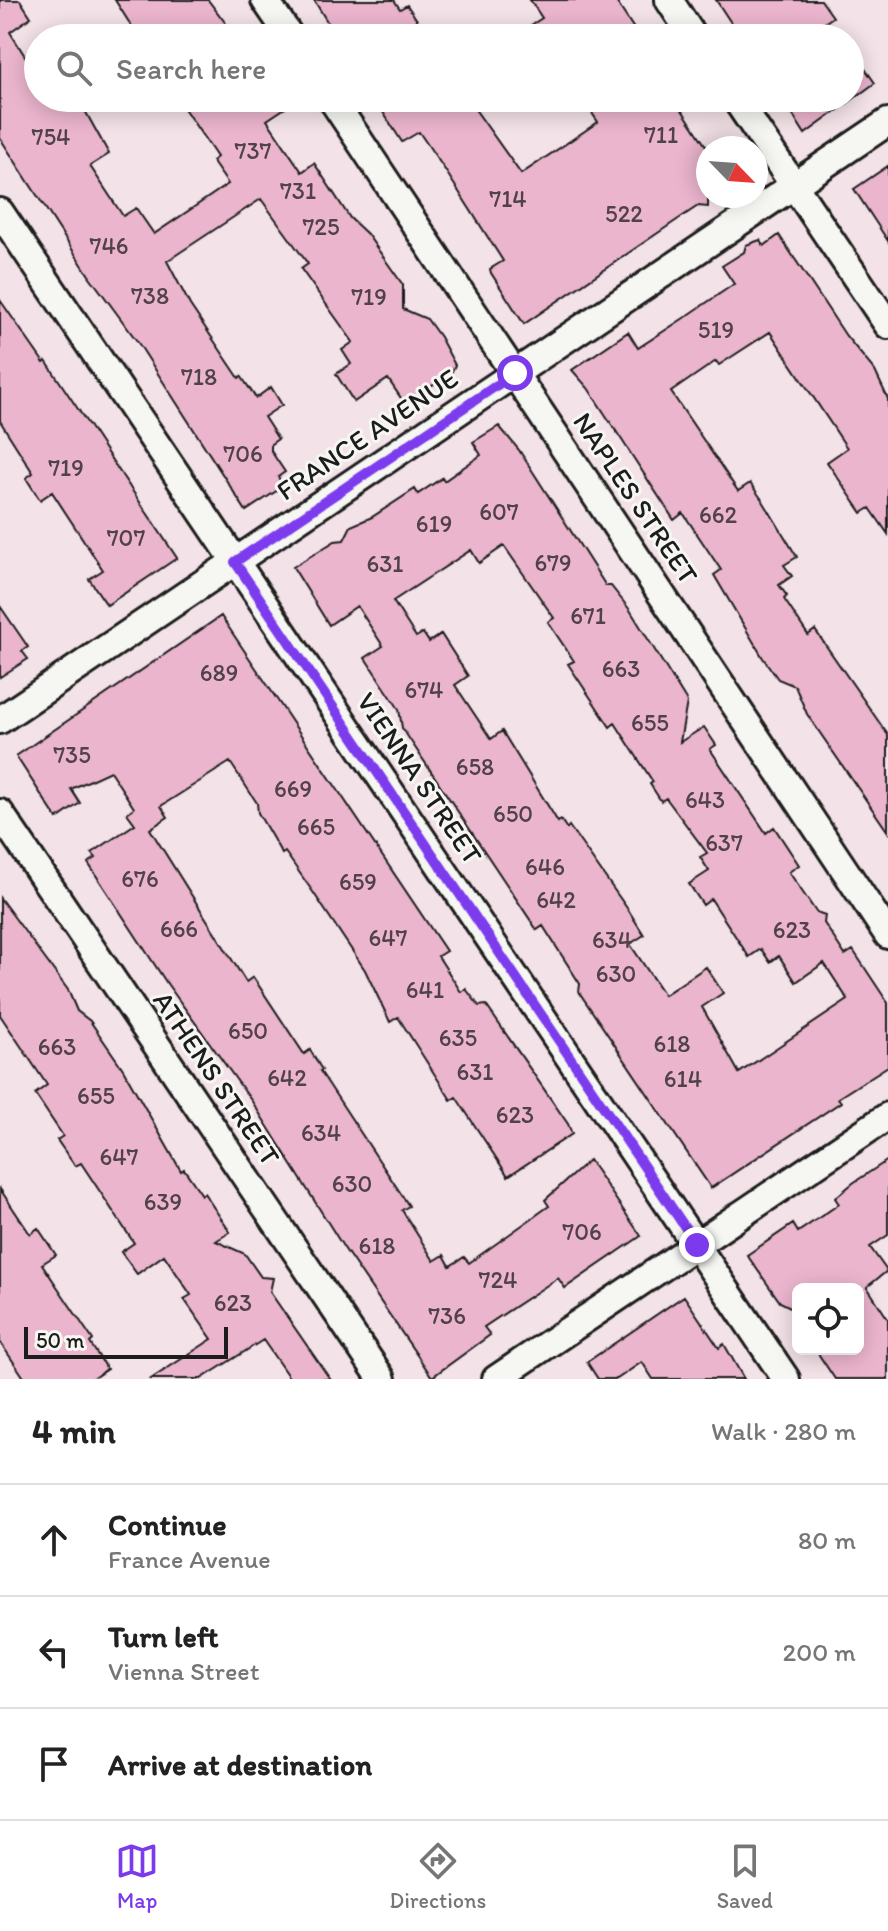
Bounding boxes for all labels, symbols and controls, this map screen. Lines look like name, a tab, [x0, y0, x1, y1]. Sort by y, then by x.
search box	[24, 24, 864, 112]
icon: search	[52, 46, 96, 90]
text: Search here	[116, 50, 266, 87]
house number: 711	[644, 120, 678, 149]
house number: 754	[32, 122, 70, 151]
house number: 737	[235, 136, 272, 165]
north arrow	[696, 136, 768, 208]
house number: 731	[280, 176, 316, 205]
house number: 714	[489, 184, 527, 213]
house number: 522	[605, 199, 643, 228]
house number: 725	[302, 212, 340, 241]
house number: 746	[89, 231, 129, 260]
house number: 738	[131, 281, 169, 310]
house number: 719	[351, 282, 387, 311]
house number: 519	[698, 315, 734, 344]
route start	[497, 355, 533, 391]
street label: FRANCE AVENUE	[270, 361, 464, 507]
house number: 718	[181, 362, 217, 391]
street label: NAPLES STREET	[566, 406, 706, 591]
house number: 706	[223, 439, 263, 468]
house number: 719	[48, 453, 84, 482]
house number: 607	[479, 497, 519, 526]
house number: 662	[699, 500, 737, 529]
house number: 619	[416, 509, 452, 538]
house number: 707	[107, 523, 145, 552]
house number: 679	[534, 548, 572, 577]
house number: 631	[367, 549, 403, 578]
house number: 671	[570, 601, 606, 630]
house number: 663	[602, 654, 640, 683]
house number: 689	[200, 658, 238, 687]
house number: 674	[404, 675, 444, 704]
street label: VIENNA STREET	[350, 686, 490, 871]
house number: 655	[631, 708, 669, 737]
house number: 735	[53, 740, 91, 769]
house number: 658	[456, 752, 494, 781]
house number: 669	[274, 774, 312, 803]
house number: 643	[685, 785, 725, 814]
house number: 650	[493, 799, 533, 828]
house number: 665	[297, 812, 335, 841]
house number: 637	[705, 828, 743, 857]
house number: 646	[525, 852, 565, 881]
house number: 676	[121, 864, 159, 893]
house number: 659	[339, 867, 377, 896]
house number: 642	[536, 885, 576, 914]
house number: 666	[160, 914, 198, 943]
house number: 623	[773, 915, 811, 944]
house number: 647	[368, 923, 408, 952]
house number: 634	[592, 925, 632, 954]
house number: 630	[596, 959, 636, 988]
house number: 641	[406, 975, 444, 1004]
street label: ATHENS STREET	[146, 984, 288, 1172]
house number: 650	[228, 1016, 268, 1045]
house number: 635	[439, 1023, 477, 1052]
house number: 618	[654, 1029, 690, 1058]
house number: 663	[38, 1032, 76, 1061]
house number: 631	[457, 1057, 493, 1086]
house number: 642	[267, 1063, 307, 1092]
house number: 614	[664, 1064, 702, 1093]
house number: 655	[77, 1081, 115, 1110]
house number: 623	[496, 1100, 534, 1129]
house number: 634	[301, 1118, 341, 1147]
house number: 647	[99, 1142, 139, 1171]
house number: 630	[332, 1169, 372, 1198]
house number: 639	[144, 1187, 182, 1216]
house number: 706	[562, 1217, 602, 1246]
route end	[679, 1227, 715, 1263]
house number: 618	[359, 1231, 395, 1260]
house number: 724	[479, 1265, 517, 1294]
map controls	[792, 1283, 864, 1355]
button: locate	[792, 1283, 864, 1355]
house number: 623	[214, 1288, 252, 1317]
house number: 736	[428, 1301, 466, 1330]
scale bar	[24, 1323, 228, 1359]
text: 50 m	[36, 1327, 85, 1354]
text: 4 min	[32, 1411, 116, 1452]
text: Walk · 280 m	[711, 1415, 856, 1447]
text: Continue	[108, 1506, 227, 1543]
icon: ahead	[32, 1518, 76, 1562]
text: 80 m	[798, 1524, 856, 1556]
text: France Avenue	[108, 1543, 271, 1575]
text: Turn left	[108, 1618, 219, 1655]
icon: left	[32, 1630, 76, 1674]
text: 200 m	[783, 1636, 856, 1668]
text: Vienna Street	[108, 1655, 259, 1687]
icon: arrive	[32, 1742, 76, 1786]
text: Arrive at destination	[108, 1746, 372, 1783]
tab: Map	[115, 1839, 159, 1914]
tab: Directions	[390, 1839, 486, 1914]
tab: Saved	[717, 1839, 773, 1914]

